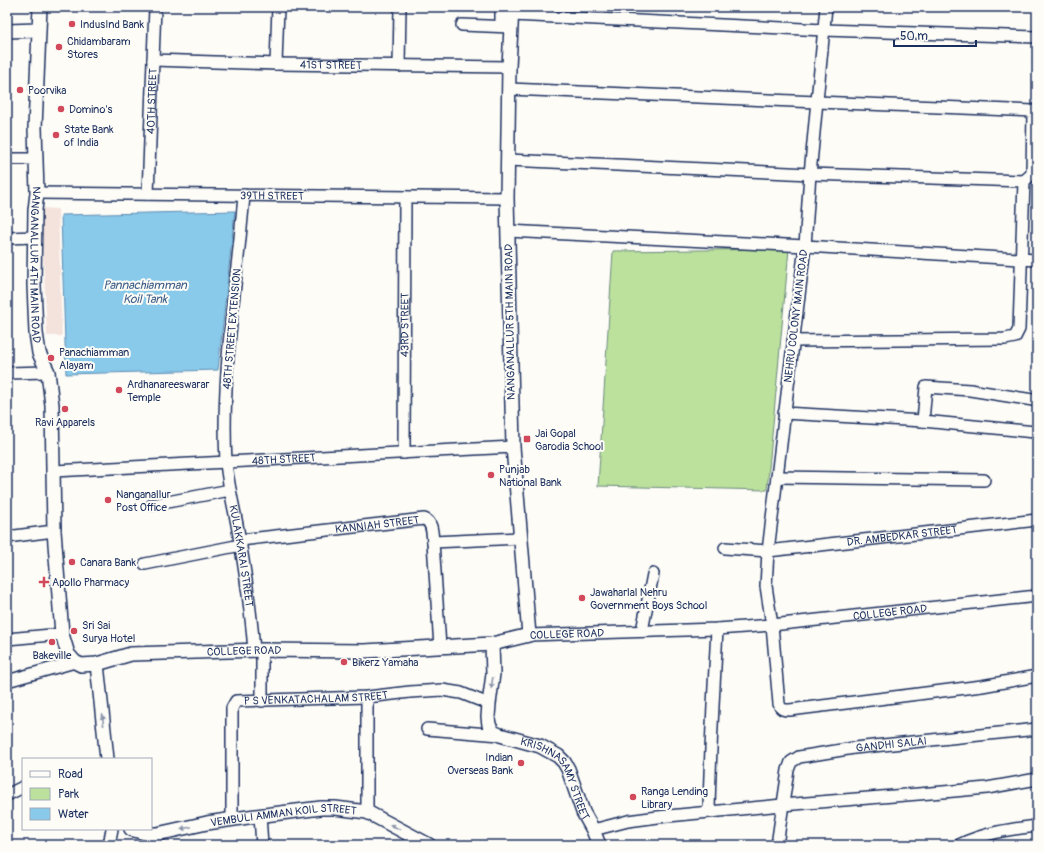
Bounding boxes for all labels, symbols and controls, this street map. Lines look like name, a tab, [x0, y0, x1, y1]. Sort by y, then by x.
place label: IndusInd Bank	[80, 18, 145, 31]
marker: IndusInd Bank	[67, 19, 77, 29]
scale bar	[894, 22, 976, 48]
text: 50 m	[900, 29, 928, 44]
place label: Chidambaram Stores	[67, 35, 131, 61]
marker: Chidambaram Stores	[54, 42, 64, 52]
street label: 41ST STREET	[300, 58, 362, 72]
street label: 40TH STREET	[144, 68, 159, 134]
place label: Poorvika	[28, 84, 66, 97]
marker: Poorvika	[15, 85, 25, 95]
place label: Domino's	[69, 103, 113, 116]
marker: Domino's	[56, 104, 66, 114]
place label: State Bank of India	[64, 123, 114, 149]
marker: State Bank of India	[51, 130, 61, 140]
street label: NANGANALLUR 4TH MAIN ROAD	[27, 186, 44, 344]
street label: 39TH STREET	[240, 189, 304, 202]
street label: NANGANALLUR 5TH MAIN ROAD	[502, 244, 518, 400]
street label: NEHRU COLONY MAIN ROAD	[781, 248, 811, 383]
street label: 48TH STREET EXTENSION	[220, 268, 244, 390]
water label: Pannachiamman Koil Tank	[103, 278, 188, 307]
street label: 43RD STREET	[398, 293, 411, 357]
place label: Panachiamman Alayam	[59, 346, 129, 372]
marker: Panachiamman Alayam	[46, 353, 56, 363]
place label: Ardhanareeswarar Temple	[127, 378, 210, 404]
marker: Ardhanareeswarar Temple	[114, 385, 124, 395]
marker: Ravi Apparels	[60, 404, 70, 414]
place label: Ravi Apparels	[35, 416, 95, 429]
place label: Jai Gopal Garodia School	[535, 427, 603, 453]
marker: Jai Gopal Garodia School	[522, 434, 532, 444]
street label: 48TH STREET	[251, 451, 316, 467]
place label: Punjab National Bank	[499, 463, 562, 489]
marker: Punjab National Bank	[486, 470, 496, 480]
place label: Nanganallur Post Office	[116, 488, 171, 514]
marker: Nanganallur Post Office	[103, 495, 113, 505]
street label: KULAKKARAI STREET	[227, 504, 256, 608]
street label: KANNIAH STREET	[334, 513, 420, 536]
street label: DR. AMBEDKAR STREET	[846, 523, 958, 548]
place label: Canara Bank	[80, 556, 137, 569]
marker: Canara Bank	[67, 557, 77, 567]
place label: Apollo Pharmacy	[52, 576, 130, 589]
marker: Apollo Pharmacy	[39, 577, 49, 587]
place label: Jawaharlal Nehru Government Boys School	[590, 586, 707, 612]
marker: Jawaharlal Nehru Government Boys School	[577, 593, 587, 603]
street label: COLLEGE ROAD	[852, 602, 928, 623]
place label: Sri Sai Surya Hotel	[82, 619, 135, 645]
marker: Sri Sai Surya Hotel	[69, 626, 79, 636]
street label: COLLEGE ROAD	[530, 626, 604, 641]
marker: Bakeville	[47, 637, 57, 647]
street label: COLLEGE ROAD	[207, 643, 281, 658]
place label: Bakeville	[33, 649, 72, 662]
place label: Bikerz Yamaha	[352, 656, 418, 669]
marker: Bikerz Yamaha	[339, 657, 349, 667]
one-way arrow	[488, 677, 495, 689]
street label: P S VENKATACHALAM STREET	[244, 688, 389, 707]
one-way arrow	[99, 714, 106, 726]
street label: KRISHNASAMY STREET	[519, 734, 593, 822]
street label: GANDHI SALAI	[855, 734, 927, 754]
place label: Indian Overseas Bank	[447, 751, 513, 777]
legend	[22, 758, 152, 830]
marker: Indian Overseas Bank	[516, 758, 526, 768]
text: Road	[58, 767, 83, 782]
place label: Ranga Lending Library	[641, 785, 709, 811]
text: Park	[58, 787, 79, 802]
marker: Ranga Lending Library	[628, 792, 638, 802]
street label: VEMBULI AMMAN KOIL STREET	[209, 801, 357, 829]
text: Water	[58, 807, 89, 822]
one-way arrow	[389, 824, 400, 830]
one-way arrow	[180, 825, 192, 831]

